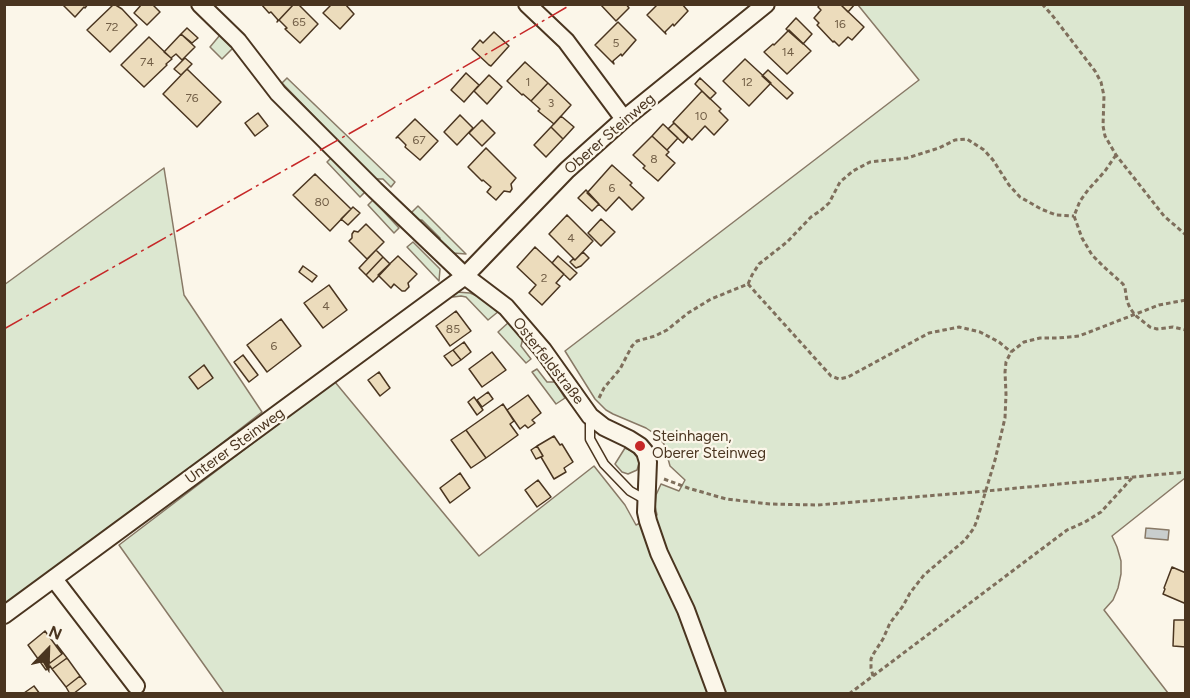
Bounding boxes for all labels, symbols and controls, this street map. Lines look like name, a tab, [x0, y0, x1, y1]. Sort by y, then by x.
house number: 65	[292, 15, 306, 29]
house number: 16	[834, 17, 846, 31]
house number: 72	[105, 20, 119, 34]
house number: 5	[613, 36, 619, 50]
house number: 14	[782, 45, 794, 59]
house number: 74	[140, 55, 154, 69]
house number: 1	[526, 75, 530, 89]
house number: 12	[741, 75, 753, 89]
street label: Oberer Steinweg	[561, 90, 659, 178]
house number: 76	[185, 91, 199, 105]
house number: 3	[548, 96, 554, 110]
house number: 10	[695, 109, 707, 123]
house number: 67	[412, 133, 426, 147]
house number: 8	[650, 152, 658, 166]
house number: 6	[609, 181, 615, 195]
house number: 80	[314, 195, 330, 209]
house number: 4	[567, 231, 575, 245]
house number: 2	[541, 271, 547, 285]
house number: 4	[322, 299, 330, 313]
street label: Osterfeldstraße	[508, 314, 588, 408]
house number: 85	[446, 322, 460, 336]
house number: 6	[271, 339, 277, 353]
street label: Unterer Steinweg	[182, 404, 288, 488]
place label: Steinhagen, Oberer Steinweg	[652, 428, 766, 463]
marker: Steinhagen, Oberer Steinweg	[633, 439, 647, 453]
north arrow	[18, 620, 78, 680]
text: N	[46, 622, 65, 644]

